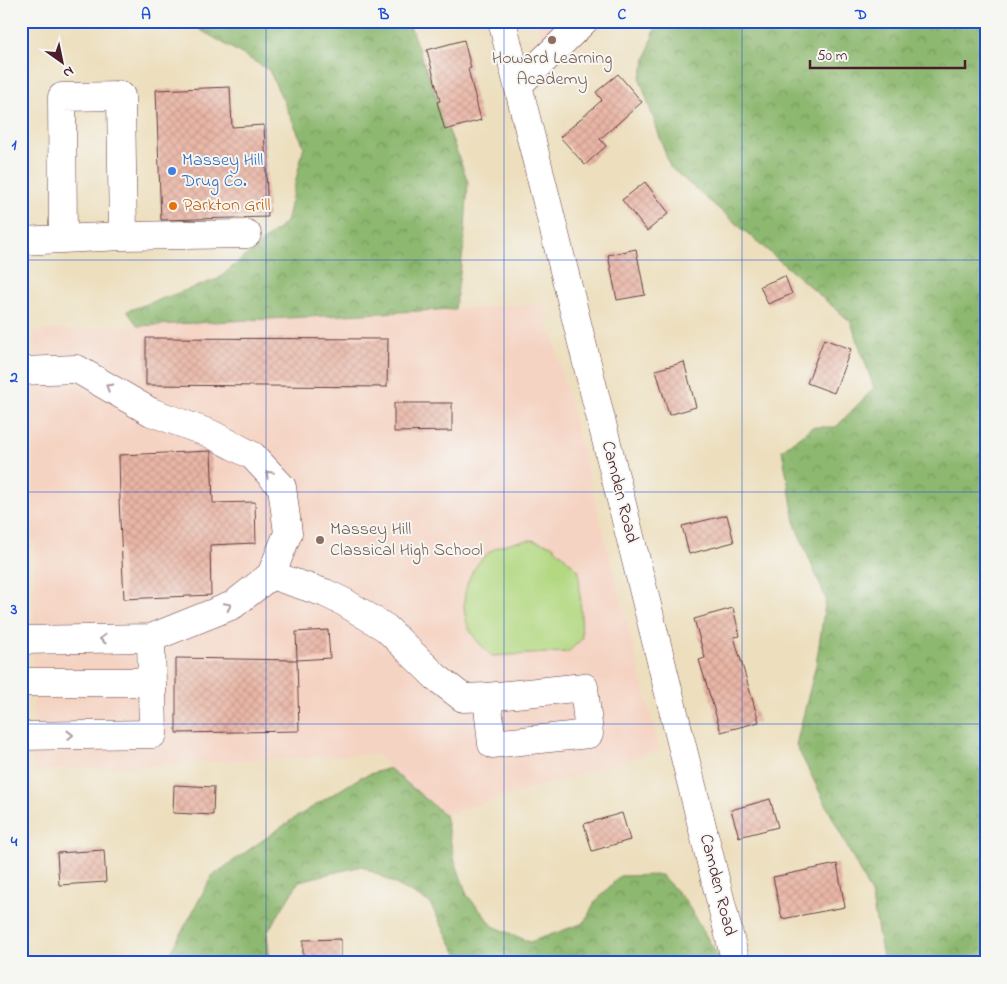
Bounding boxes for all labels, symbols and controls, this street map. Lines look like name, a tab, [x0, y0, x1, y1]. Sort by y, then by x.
text: A	[141, 3, 151, 27]
text: B	[378, 3, 390, 27]
text: C	[618, 3, 627, 27]
text: D	[854, 3, 867, 27]
marker: Howard Learning Academy	[546, 34, 558, 46]
north arrow	[38, 38, 88, 88]
scale bar	[810, 38, 964, 70]
text: 50 m	[817, 45, 848, 67]
place label: Howard Learning Academy	[492, 46, 612, 93]
text: N	[59, 60, 78, 83]
text: 1	[11, 133, 17, 157]
place label: Massey Hill Drug Co.	[181, 148, 263, 196]
marker: Massey Hill Drug Co.	[166, 165, 178, 177]
place label: Parkton Grill	[183, 193, 270, 219]
marker: Parkton Grill	[167, 200, 179, 212]
text: 2	[9, 366, 18, 390]
one-way arrow	[105, 384, 114, 394]
street label: Camden Road	[594, 438, 644, 546]
one-way arrow	[266, 470, 275, 479]
place label: Massey Hill Classical High School	[330, 517, 483, 565]
marker: Massey Hill Classical High School	[314, 534, 326, 546]
text: 3	[10, 598, 18, 622]
one-way arrow	[223, 602, 232, 612]
one-way arrow	[98, 633, 106, 644]
one-way arrow	[66, 730, 74, 740]
text: 4	[10, 830, 18, 854]
street label: Camden Road	[692, 831, 742, 939]

